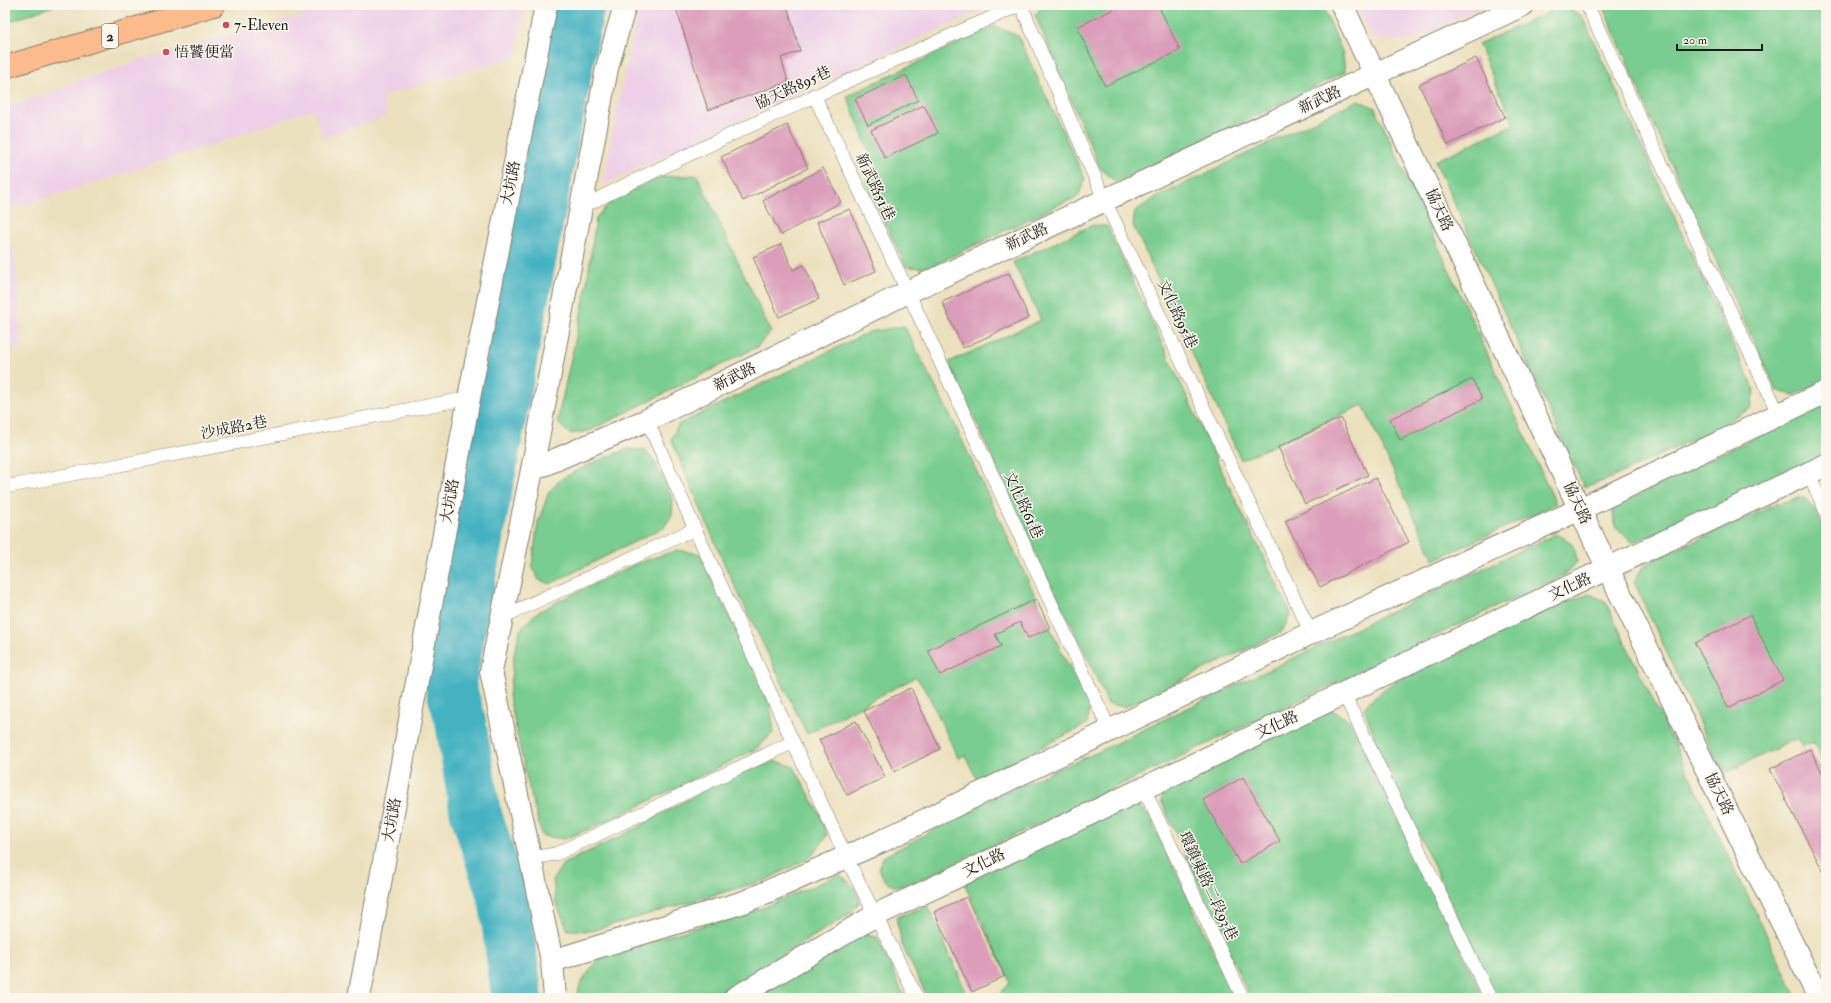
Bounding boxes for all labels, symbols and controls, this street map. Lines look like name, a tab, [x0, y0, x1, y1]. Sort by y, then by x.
place label: 7-Eleven	[234, 16, 289, 35]
marker: 7-Eleven	[221, 20, 231, 30]
road number: 2	[102, 24, 118, 48]
scale bar	[1677, 26, 1762, 52]
text: 20 m	[1683, 33, 1708, 48]
place label: 悟饕便當	[174, 43, 234, 62]
marker: 悟饕便當	[161, 47, 171, 57]
street label: 協天路895巷	[752, 62, 834, 114]
street label: 新武路	[1296, 82, 1344, 118]
street label: 新武路51巷	[851, 150, 899, 224]
street label: 大坑路	[497, 159, 525, 207]
street label: 協天路	[1421, 186, 1457, 234]
street label: 新武路	[1003, 219, 1051, 255]
street label: 文化路95巷	[1153, 276, 1201, 352]
street label: 新武路	[711, 359, 759, 395]
street label: 沙成路2巷	[199, 412, 269, 444]
street label: 文化路61巷	[999, 468, 1047, 542]
street label: 大坑路	[437, 477, 463, 525]
street label: 協天路	[1559, 479, 1595, 527]
street label: 文化路	[1546, 569, 1594, 605]
street label: 文化路	[1253, 707, 1301, 743]
street label: 協天路	[1701, 770, 1737, 818]
street label: 大坑路	[379, 796, 405, 844]
street label: 環鎮東路二段93巷	[1174, 828, 1242, 944]
street label: 文化路	[960, 845, 1008, 881]

